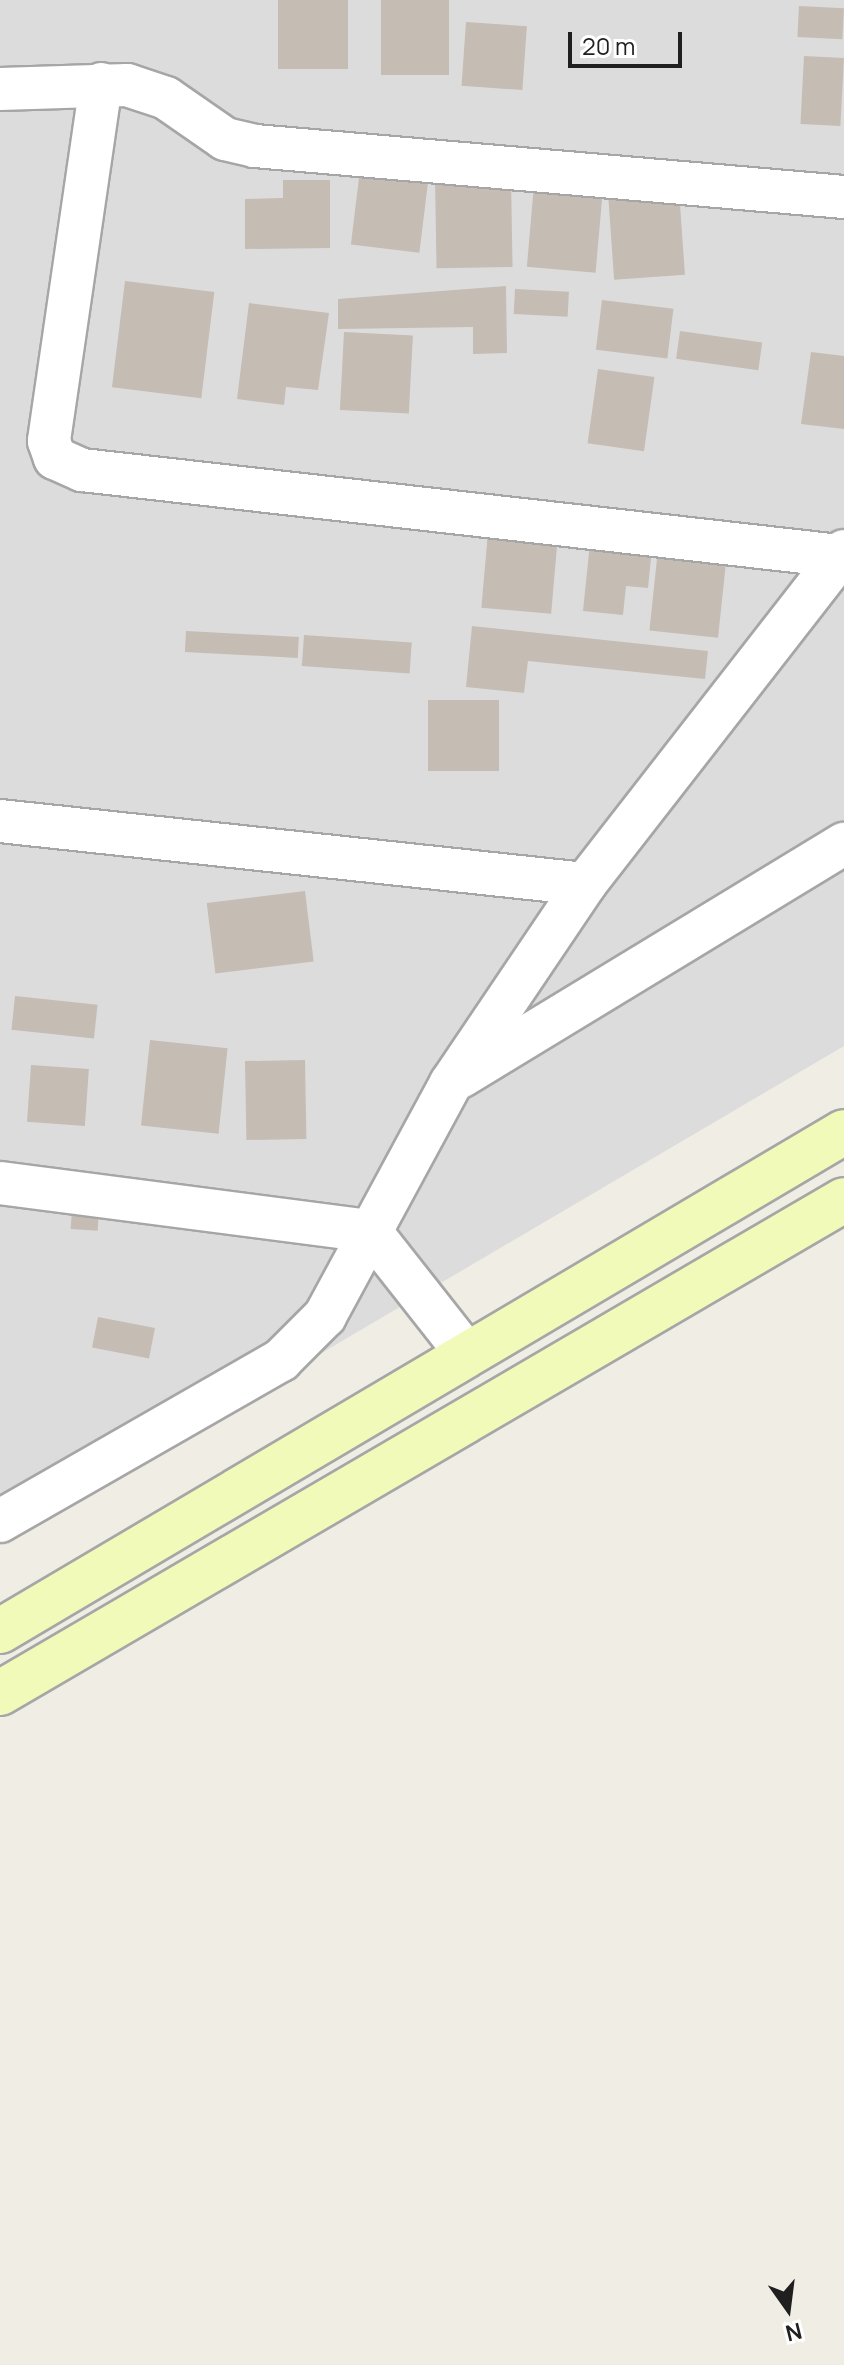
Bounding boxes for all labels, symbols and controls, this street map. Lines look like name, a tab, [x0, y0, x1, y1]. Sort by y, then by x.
scale bar	[572, 16, 686, 66]
text: 20 m	[582, 29, 635, 62]
north arrow	[748, 2269, 828, 2349]
text: N	[783, 2316, 805, 2349]

